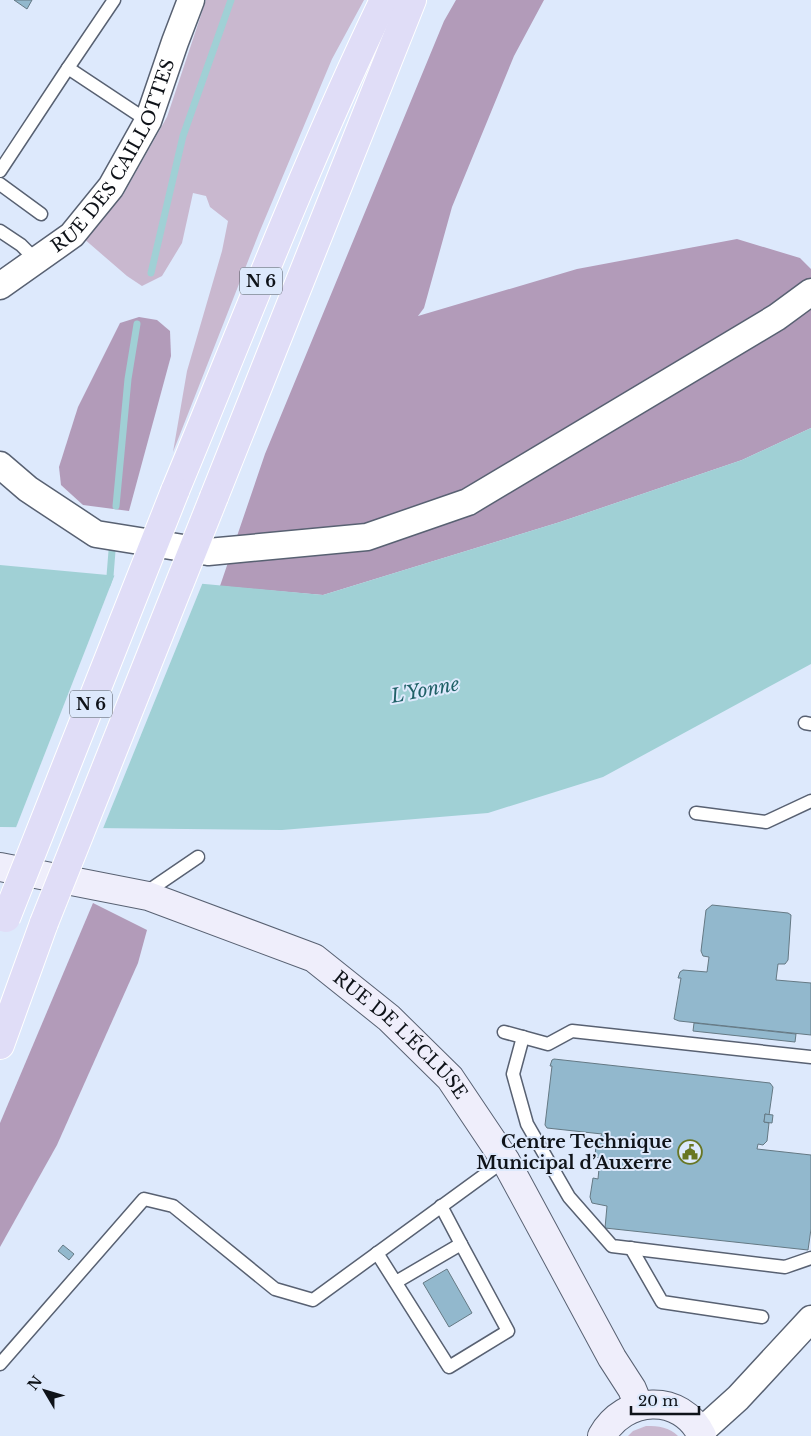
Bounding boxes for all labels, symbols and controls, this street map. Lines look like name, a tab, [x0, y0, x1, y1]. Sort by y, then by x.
street label: RUE DES CAILLOTTES	[47, 56, 179, 257]
road number: N 6	[240, 268, 282, 294]
water label: L'Yonne	[388, 672, 462, 708]
road number: N 6	[70, 691, 112, 718]
street label: RUE DE L'ÉCLUSE	[329, 967, 472, 1103]
place label: Centre Technique Municipal d’Auxerre	[476, 1131, 672, 1174]
public building icon: Centre Technique Municipal d’Auxerre	[677, 1139, 703, 1165]
north arrow	[20, 1366, 70, 1416]
text: N	[24, 1372, 46, 1394]
scale bar	[631, 1384, 698, 1416]
text: 20 m	[638, 1391, 678, 1410]

